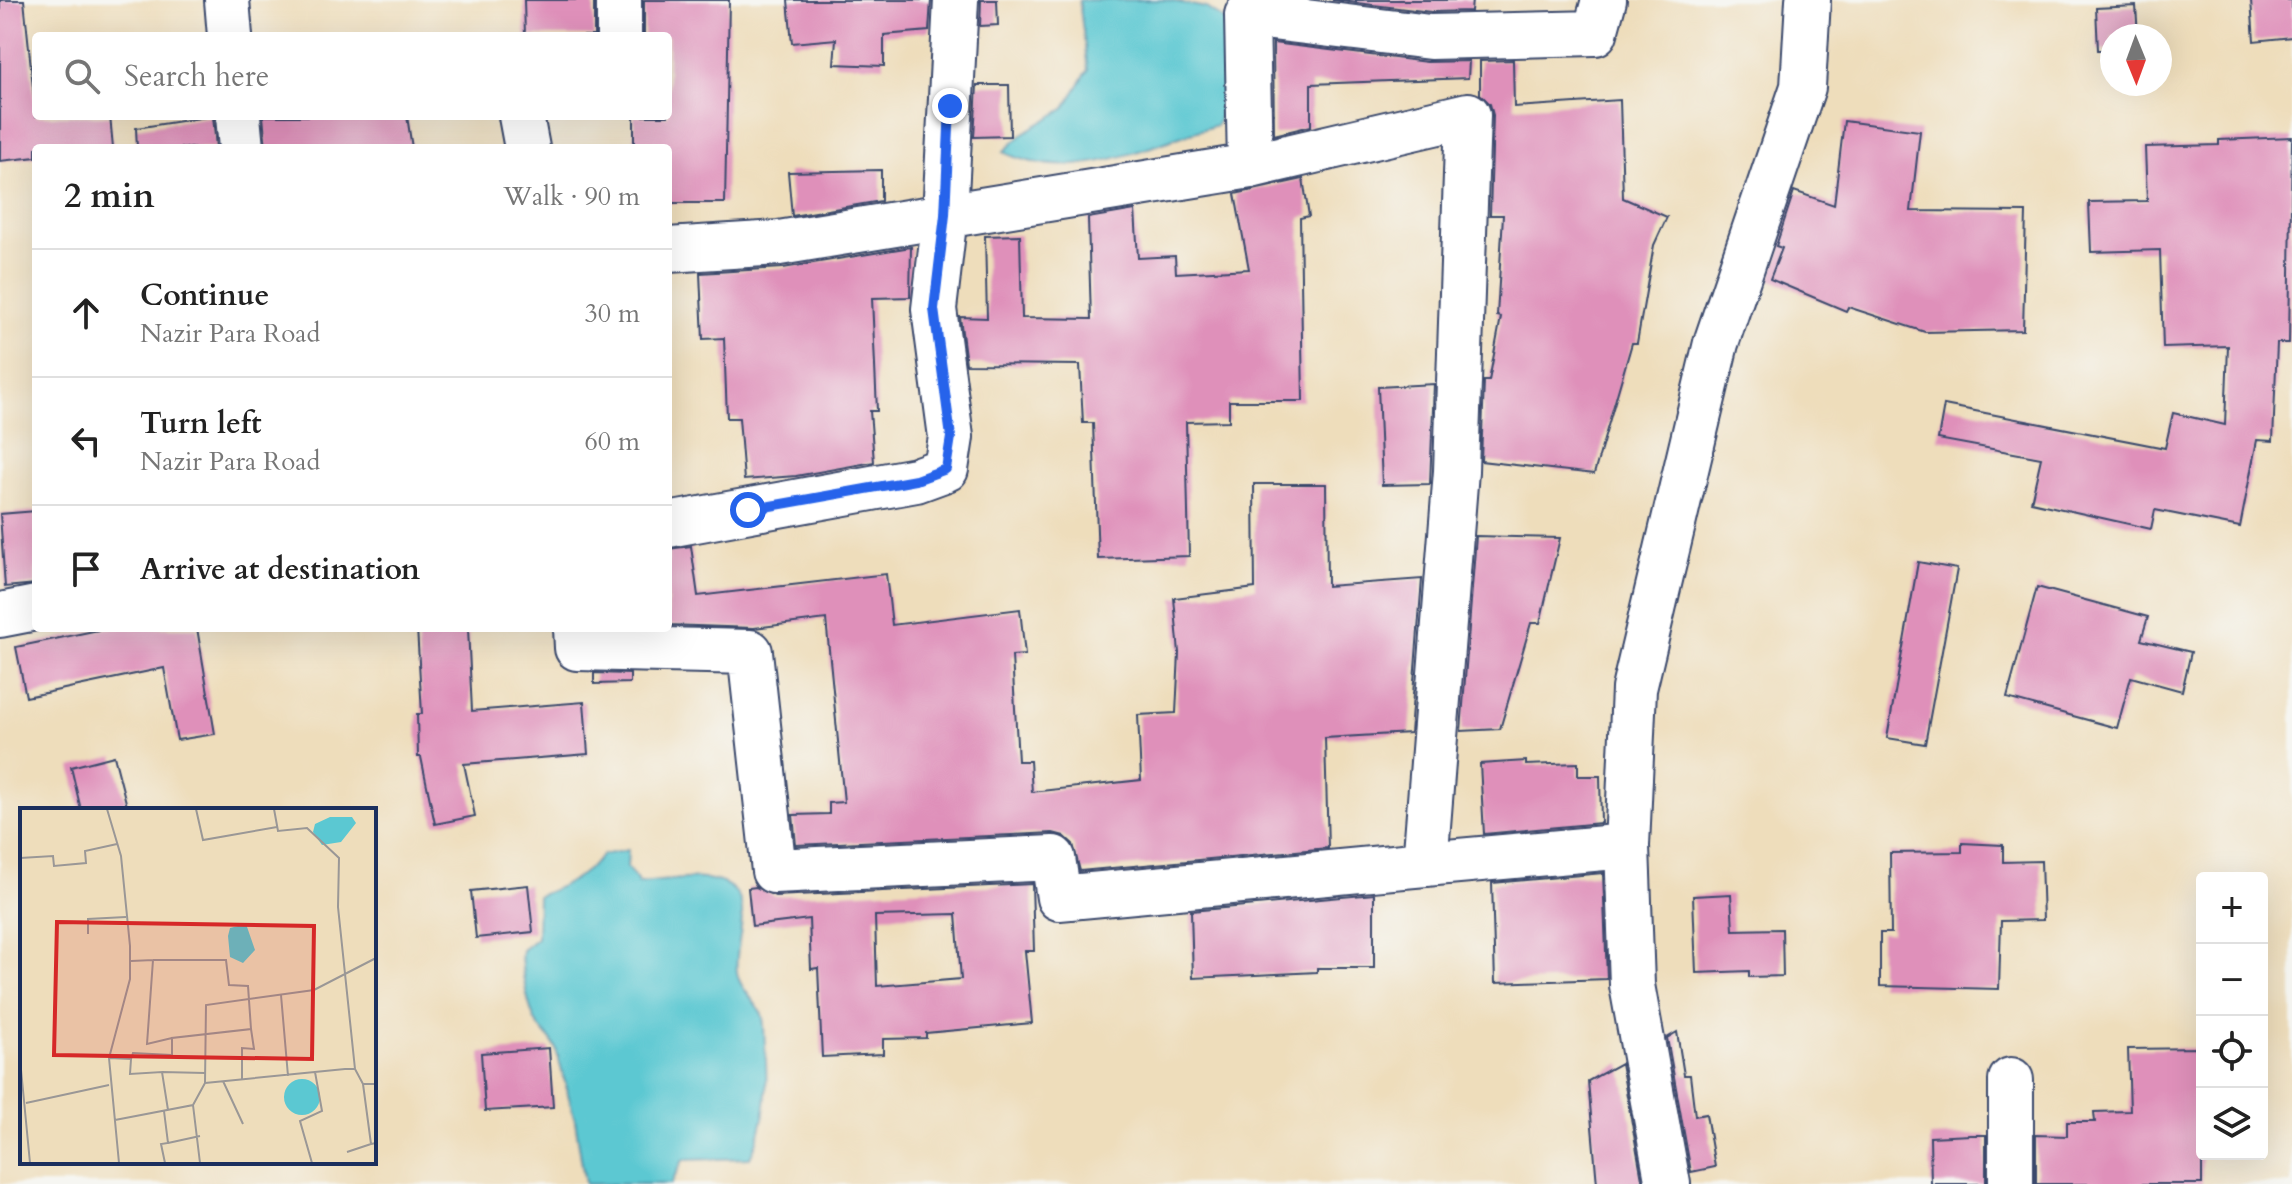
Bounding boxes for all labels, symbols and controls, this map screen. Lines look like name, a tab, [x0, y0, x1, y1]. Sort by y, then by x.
north arrow	[2100, 24, 2172, 96]
search box	[32, 32, 672, 120]
icon: search	[60, 54, 104, 98]
text: Search here	[124, 56, 269, 97]
route end	[932, 88, 968, 124]
text: 2 min	[64, 173, 155, 219]
text: Walk · 90 m	[503, 179, 640, 214]
text: Continue	[140, 275, 269, 316]
icon: ahead	[64, 291, 108, 335]
text: 30 m	[584, 296, 640, 331]
text: Nazir Para Road	[140, 316, 320, 351]
text: Turn left	[140, 403, 262, 444]
icon: left	[64, 419, 108, 463]
text: 60 m	[584, 424, 640, 459]
text: Nazir Para Road	[140, 444, 320, 479]
route start	[730, 492, 766, 528]
icon: arrive	[64, 547, 108, 591]
text: Arrive at destination	[140, 549, 420, 590]
inset map	[20, 808, 376, 1164]
map controls	[2196, 872, 2268, 1160]
button: +	[2196, 872, 2268, 944]
button: −	[2196, 944, 2268, 1016]
button: locate	[2196, 1016, 2268, 1088]
button: layers	[2196, 1088, 2268, 1160]

